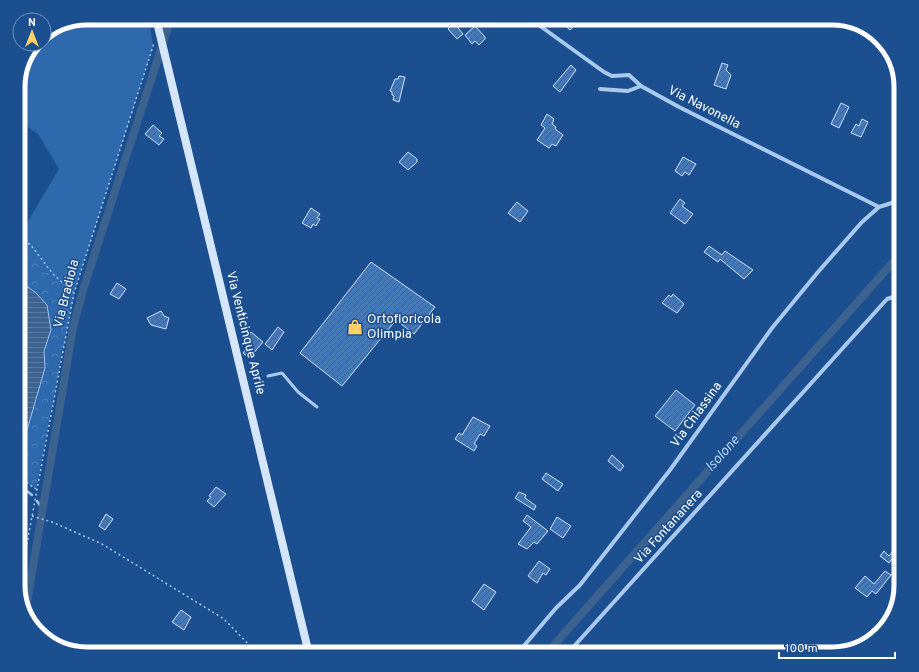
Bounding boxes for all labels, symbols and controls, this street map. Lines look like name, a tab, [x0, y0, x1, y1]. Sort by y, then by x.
north arrow	[12, 12, 52, 52]
text: N	[28, 16, 36, 30]
street label: Via Navonella	[665, 83, 743, 133]
street label: Via Bradiola	[51, 258, 83, 330]
street label: Via Venticinque Aprile	[222, 270, 268, 396]
place label: Ortofloricola Olimpia	[367, 312, 441, 343]
shop icon: Ortofloricola Olimpia	[346, 318, 364, 336]
street label: Via Chiassina	[668, 379, 726, 451]
water label: Isolone	[702, 432, 744, 476]
street label: Via Fontananera	[631, 486, 707, 568]
scale bar	[779, 634, 895, 660]
text: 100 m	[785, 641, 818, 657]

